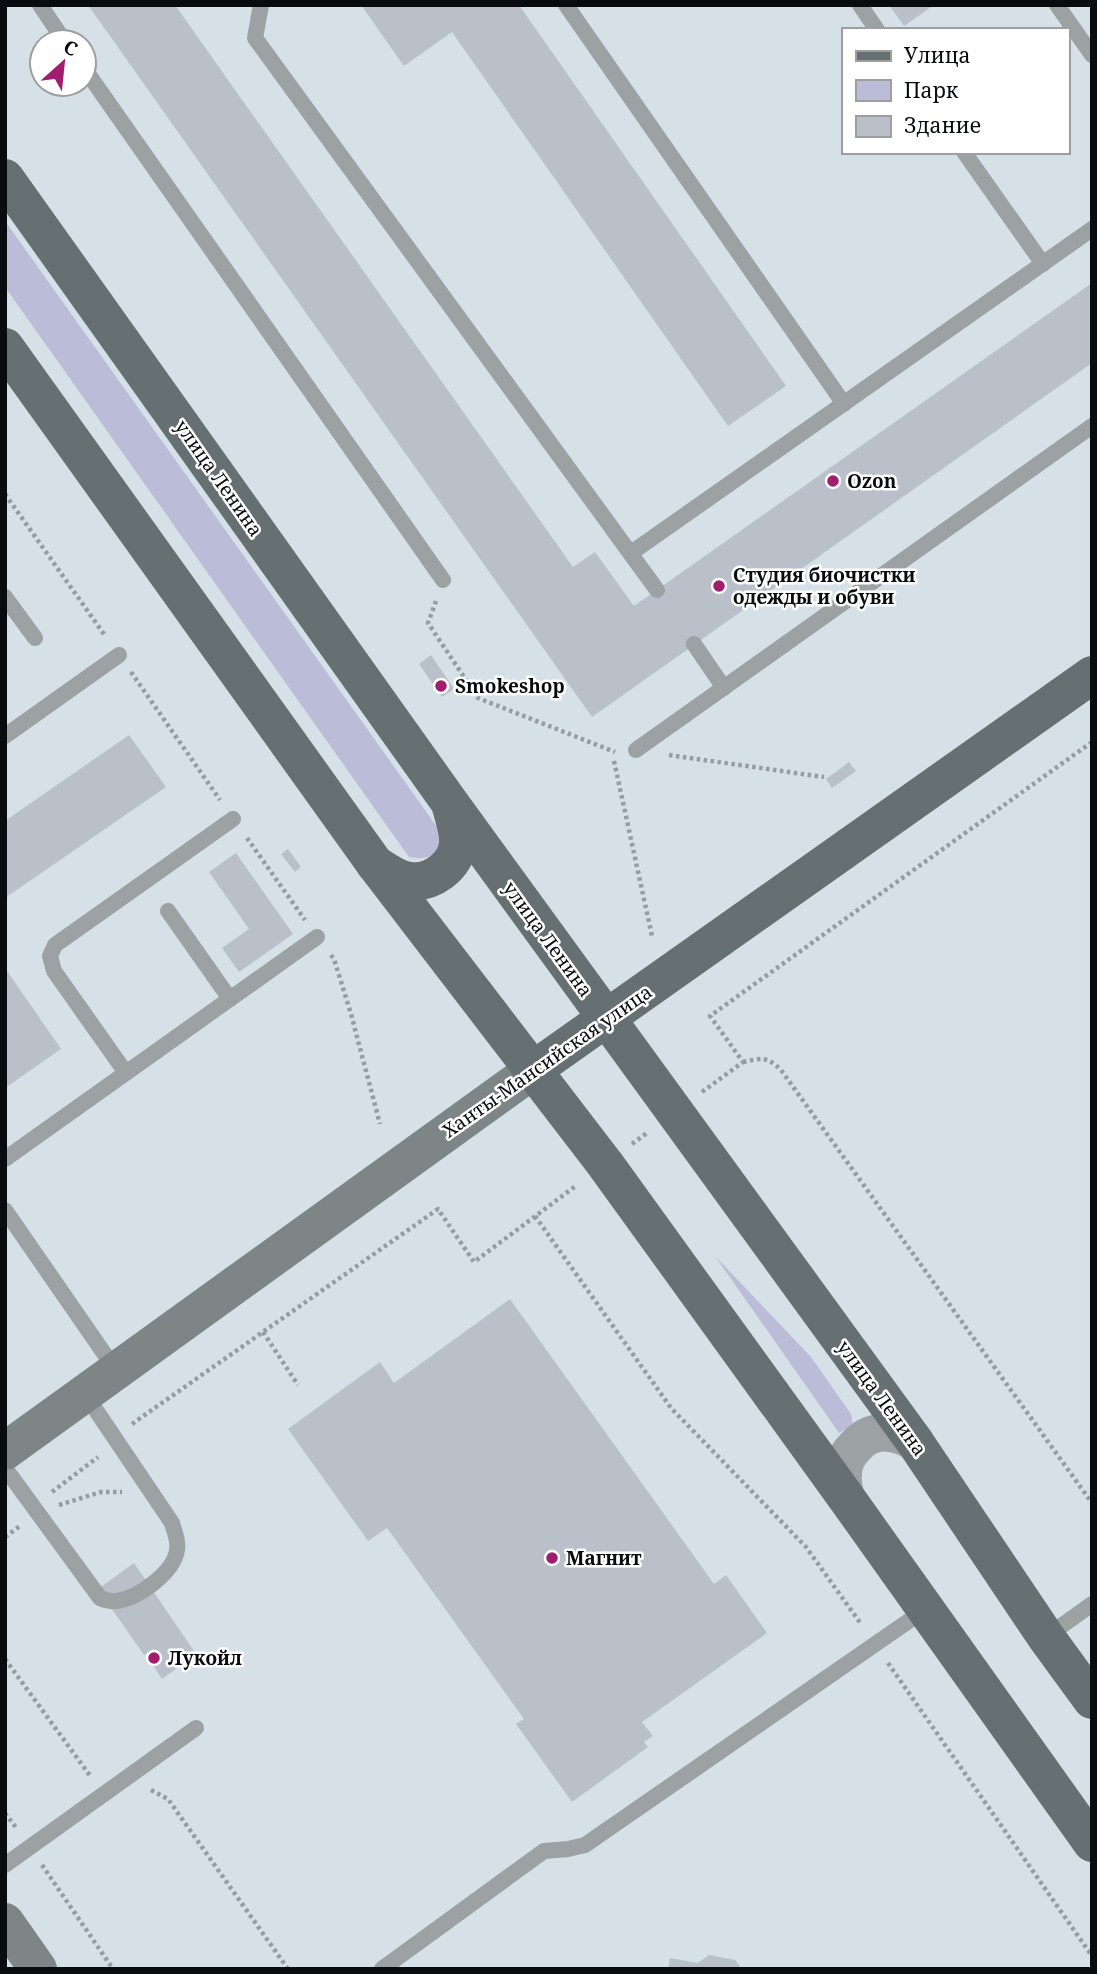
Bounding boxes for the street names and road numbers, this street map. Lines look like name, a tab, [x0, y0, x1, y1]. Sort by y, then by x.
street label: улица Ленина	[169, 415, 269, 541]
street label: улица Ленина	[497, 876, 599, 1002]
street label: Ханты-Мансийская улица	[437, 979, 657, 1143]
street label: улица Ленина	[831, 1335, 933, 1461]

